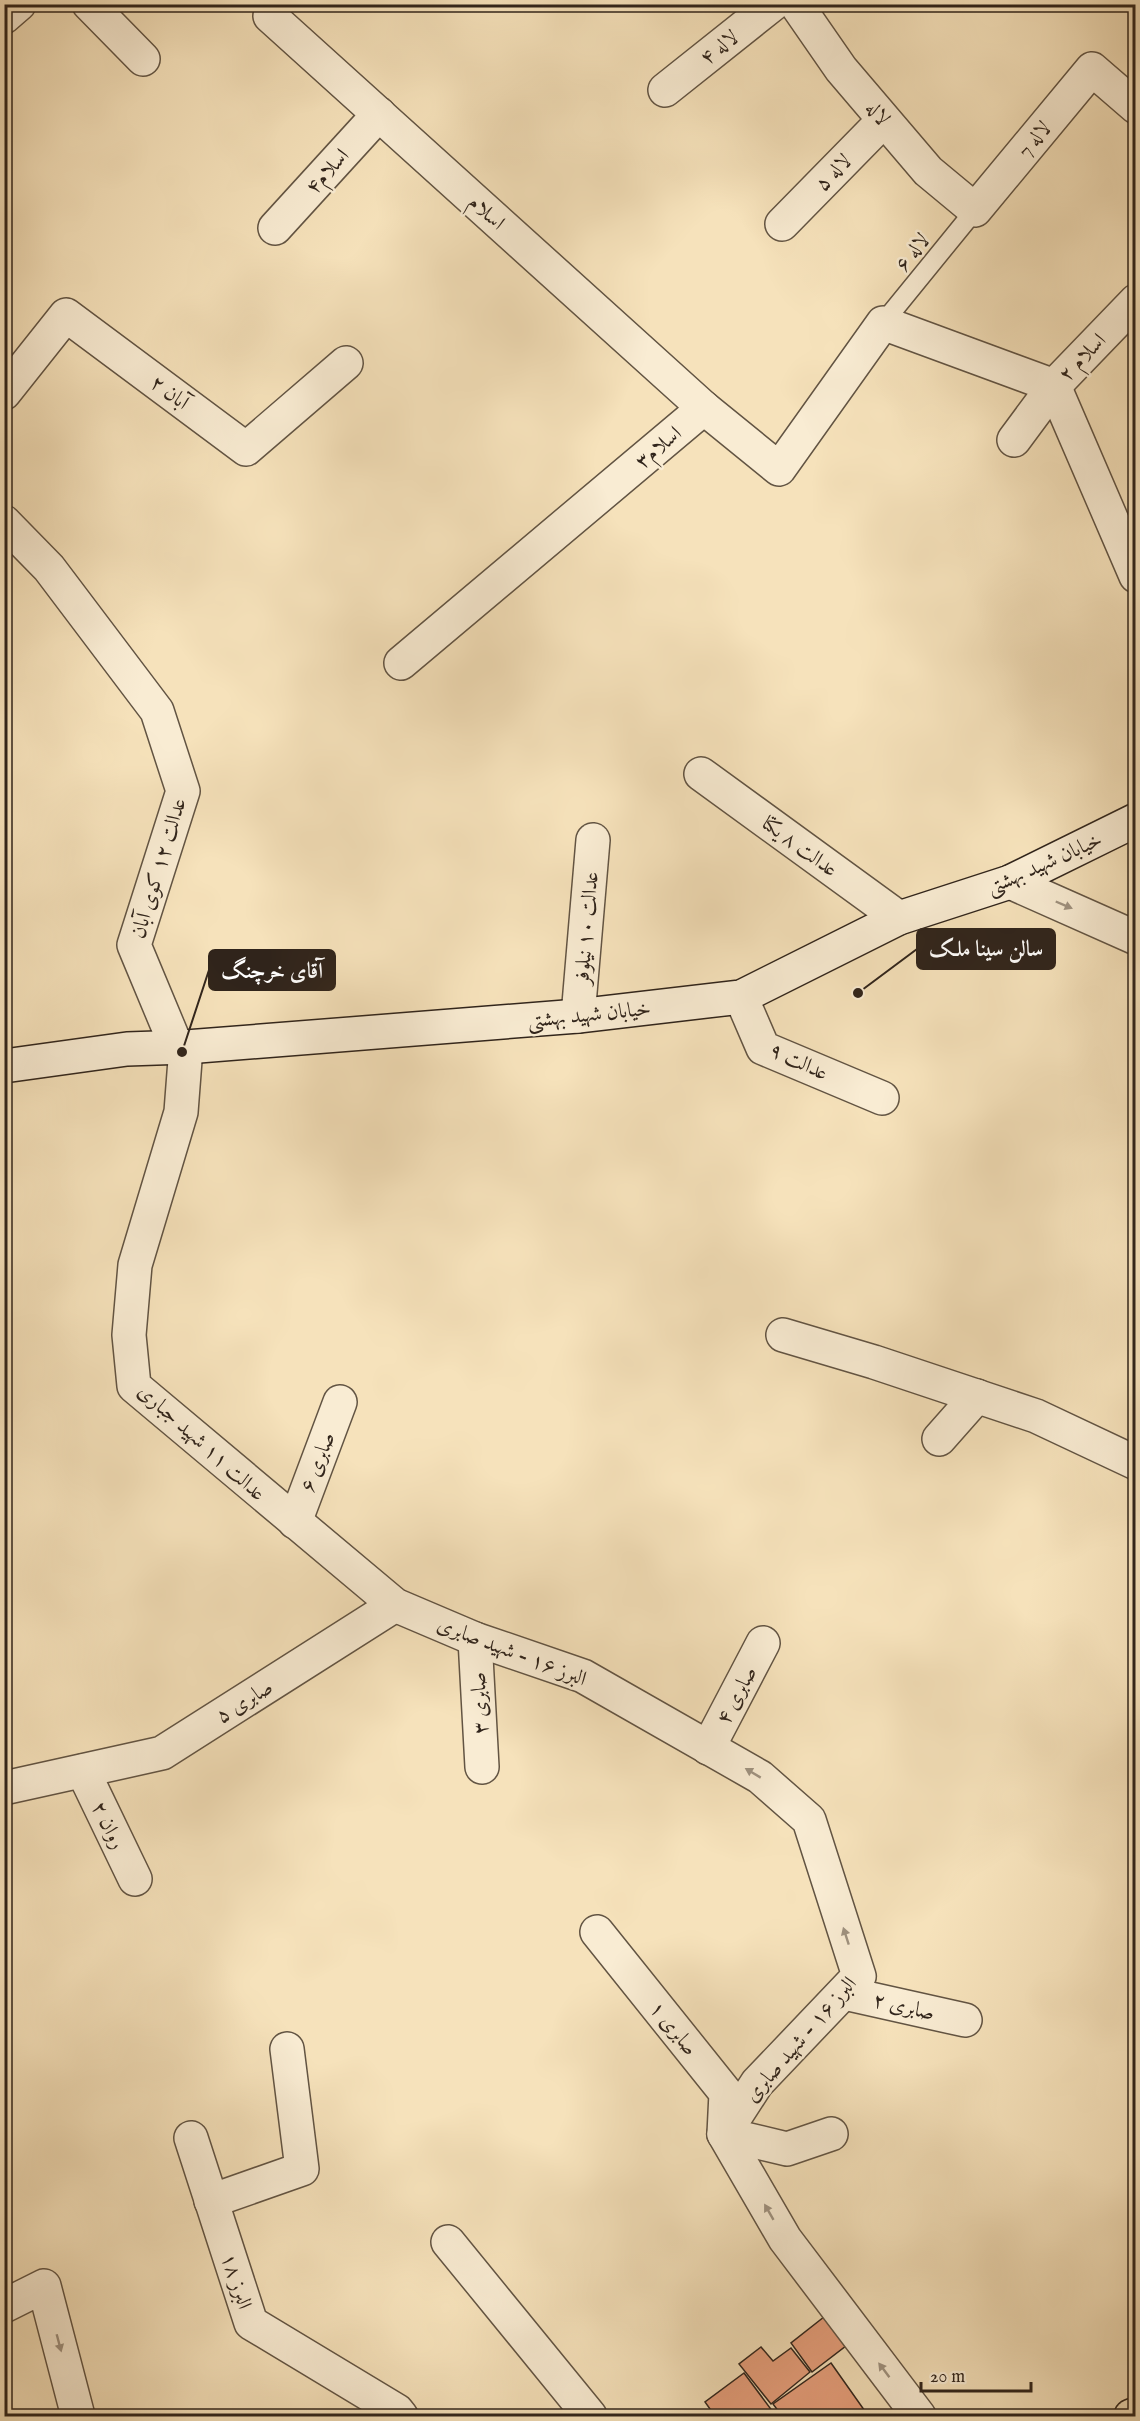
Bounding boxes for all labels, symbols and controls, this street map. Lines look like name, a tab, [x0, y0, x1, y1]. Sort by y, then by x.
street label: لاله ۴	[695, 25, 745, 72]
street label: لاله	[858, 96, 895, 132]
street label: لاله 7	[1012, 116, 1058, 164]
street label: اسلام۴	[300, 143, 358, 203]
street label: لاله ۵	[810, 149, 858, 197]
street label: اسلام	[460, 190, 510, 239]
street label: لاله ۶	[890, 228, 937, 278]
street label: اسلام ۲	[1053, 328, 1115, 390]
street label: آبان ۲	[144, 369, 197, 418]
street label: اسلام۳	[630, 421, 690, 478]
street label: عدالت ۱۲ کوی آبان	[124, 795, 194, 942]
street label: عدالت ۸ یکتا	[756, 811, 842, 884]
street label: خیابان شهید بهشتی	[983, 827, 1107, 902]
street label: عدالت ۱۰ نیلوفر	[569, 871, 606, 988]
one-way arrow	[1055, 901, 1072, 910]
callout: سالن سینا ملک	[917, 929, 1055, 969]
text: سالن سینا ملک	[929, 936, 1043, 964]
callout: آقای خرچنگ	[209, 950, 335, 990]
text: آقای خرچنگ	[221, 956, 325, 986]
street label: خیابان شهید بهشتی	[526, 996, 652, 1035]
street label: عدالت ۹	[765, 1037, 832, 1088]
street label: عدالت ۱۱ شهید جباری	[131, 1378, 271, 1508]
street label: صابری ۶	[295, 1429, 342, 1496]
street label: البرز ۱۶ - شهید صابری	[433, 1611, 590, 1693]
street label: صابری ۴	[711, 1662, 764, 1730]
street label: صابری ۳	[465, 1671, 496, 1735]
street label: صابری ۵	[211, 1674, 278, 1730]
one-way arrow	[745, 1768, 761, 1779]
street label: روان ۲	[85, 1797, 131, 1854]
one-way arrow	[841, 1927, 851, 1945]
street label: البرز ۱۶ - شهید صابری	[739, 1971, 863, 2109]
street label: صابری ۲	[870, 1987, 937, 2028]
street label: صابری ۱	[643, 1996, 703, 2062]
one-way arrow	[764, 2204, 775, 2220]
street label: البرز ۱۸	[214, 2250, 257, 2313]
one-way arrow	[54, 2334, 64, 2352]
scale bar	[921, 2355, 1030, 2393]
one-way arrow	[878, 2362, 890, 2378]
text: 20 m	[930, 2366, 965, 2389]

